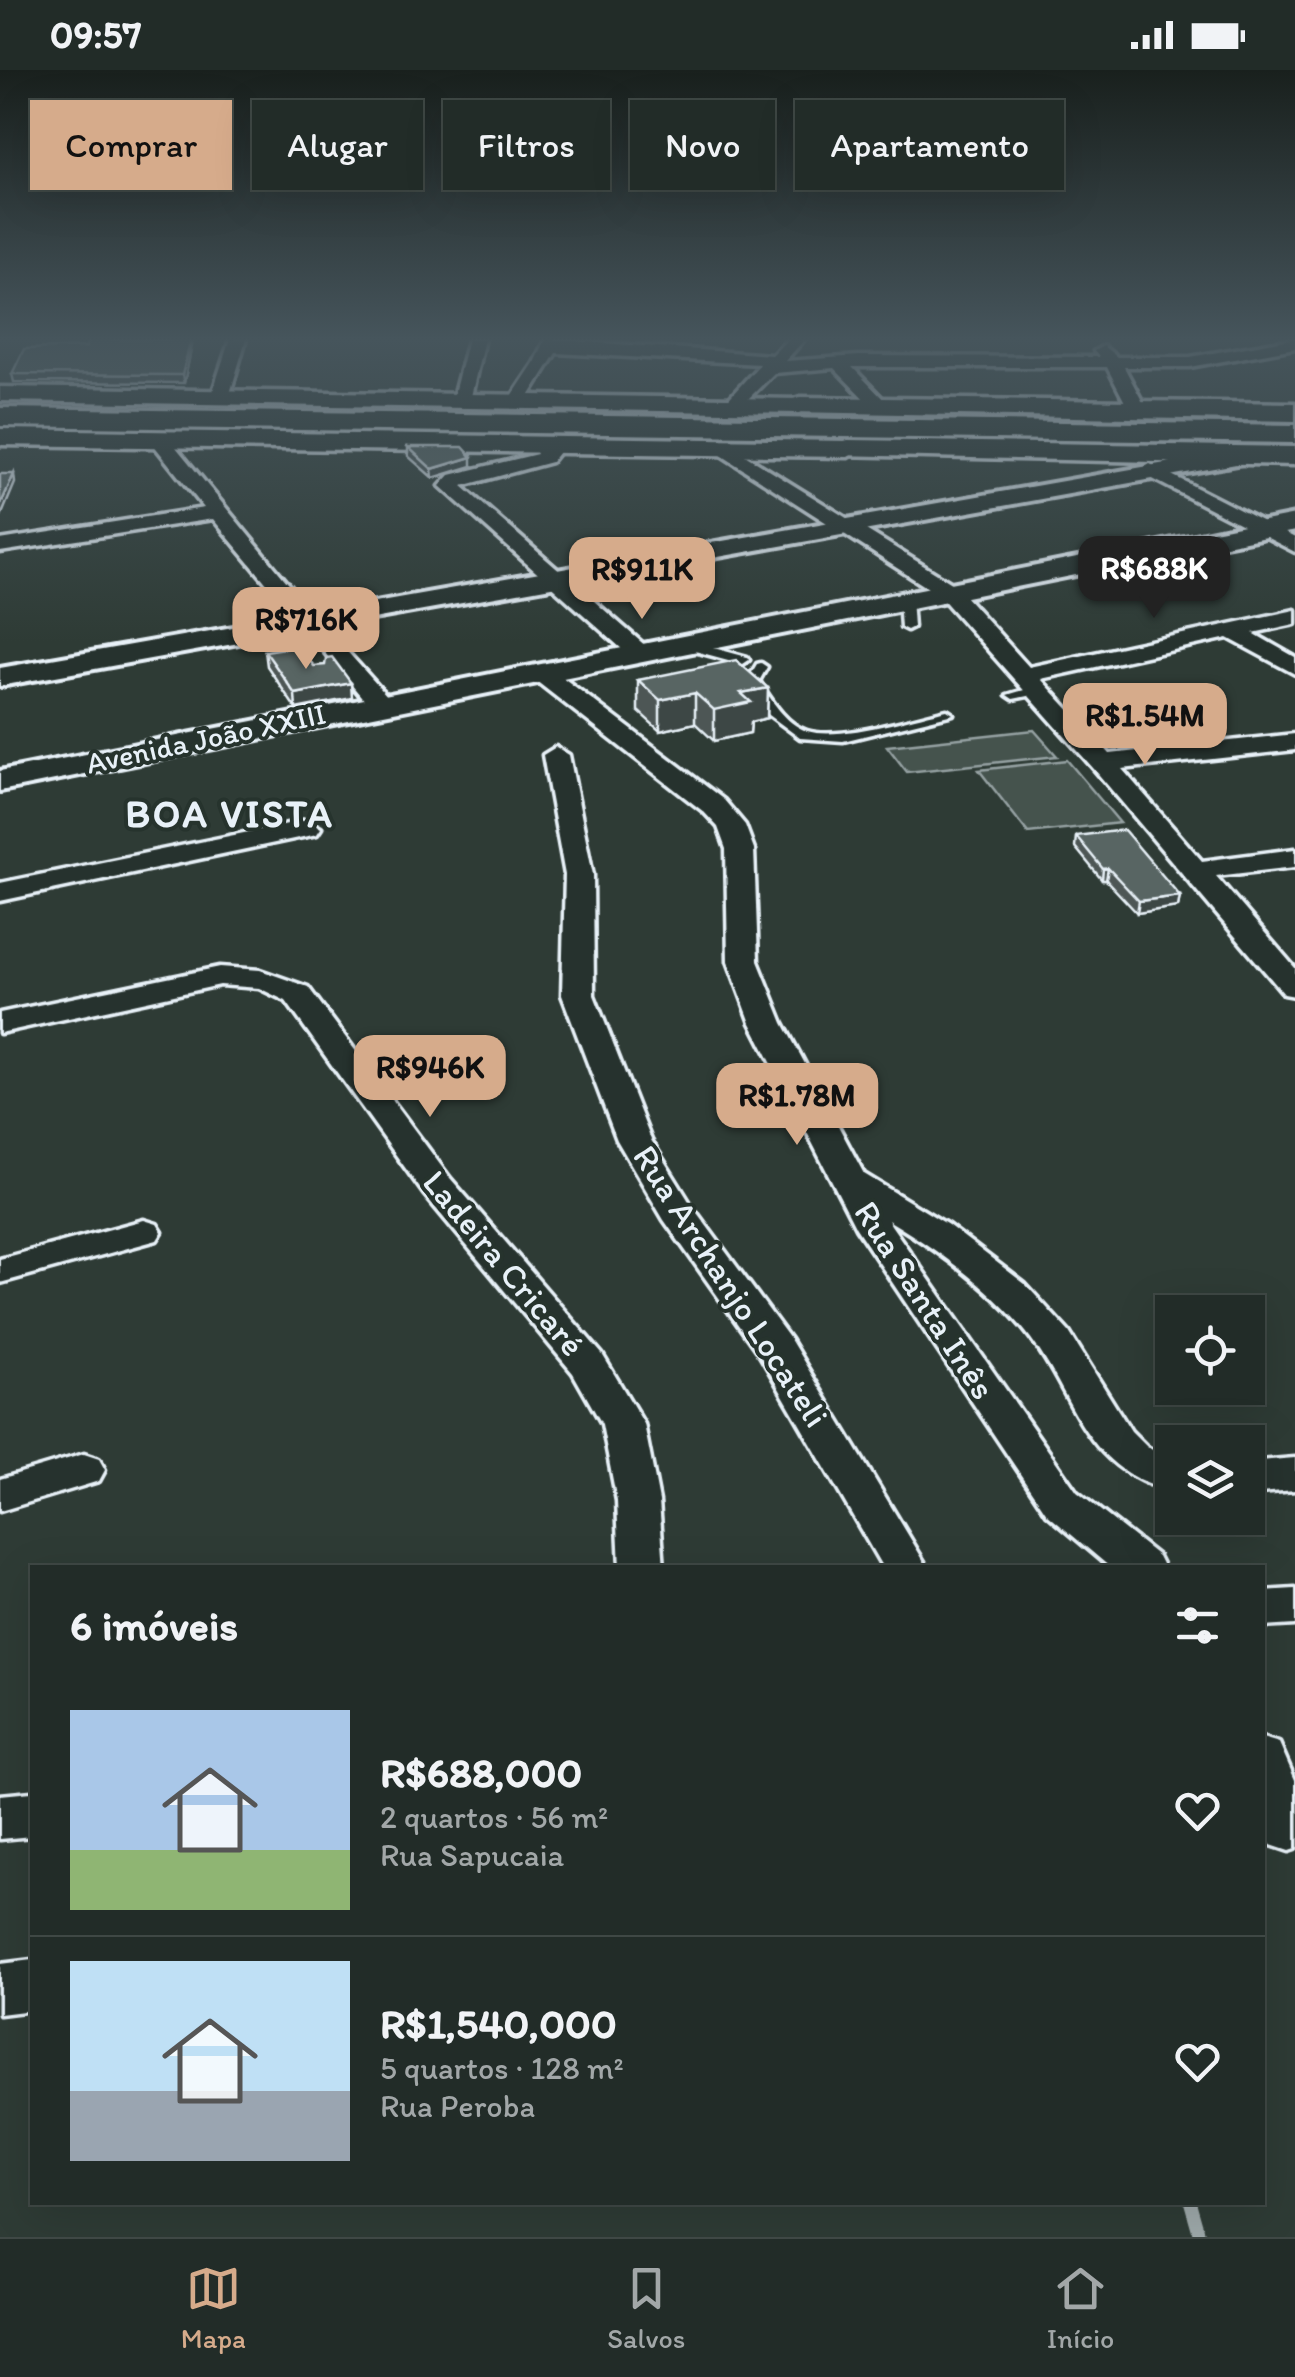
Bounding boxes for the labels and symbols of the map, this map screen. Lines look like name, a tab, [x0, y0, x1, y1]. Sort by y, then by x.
pin: R$688K	[1073, 536, 1235, 621]
pin: R$911K	[561, 537, 723, 622]
pin: R$716K	[225, 587, 387, 672]
pin: R$1.54M	[1053, 683, 1237, 768]
street label: Avenida João XXIII	[83, 695, 329, 781]
district label: BOA VISTA	[126, 791, 334, 837]
pin: R$946K	[349, 1035, 511, 1120]
pin: R$1.78M	[705, 1063, 889, 1148]
street label: Rua Archanjo Locateli	[624, 1137, 838, 1435]
street label: Ladeira Cricaré	[414, 1161, 594, 1365]
street label: Rua Santa Inês	[845, 1193, 1005, 1407]

